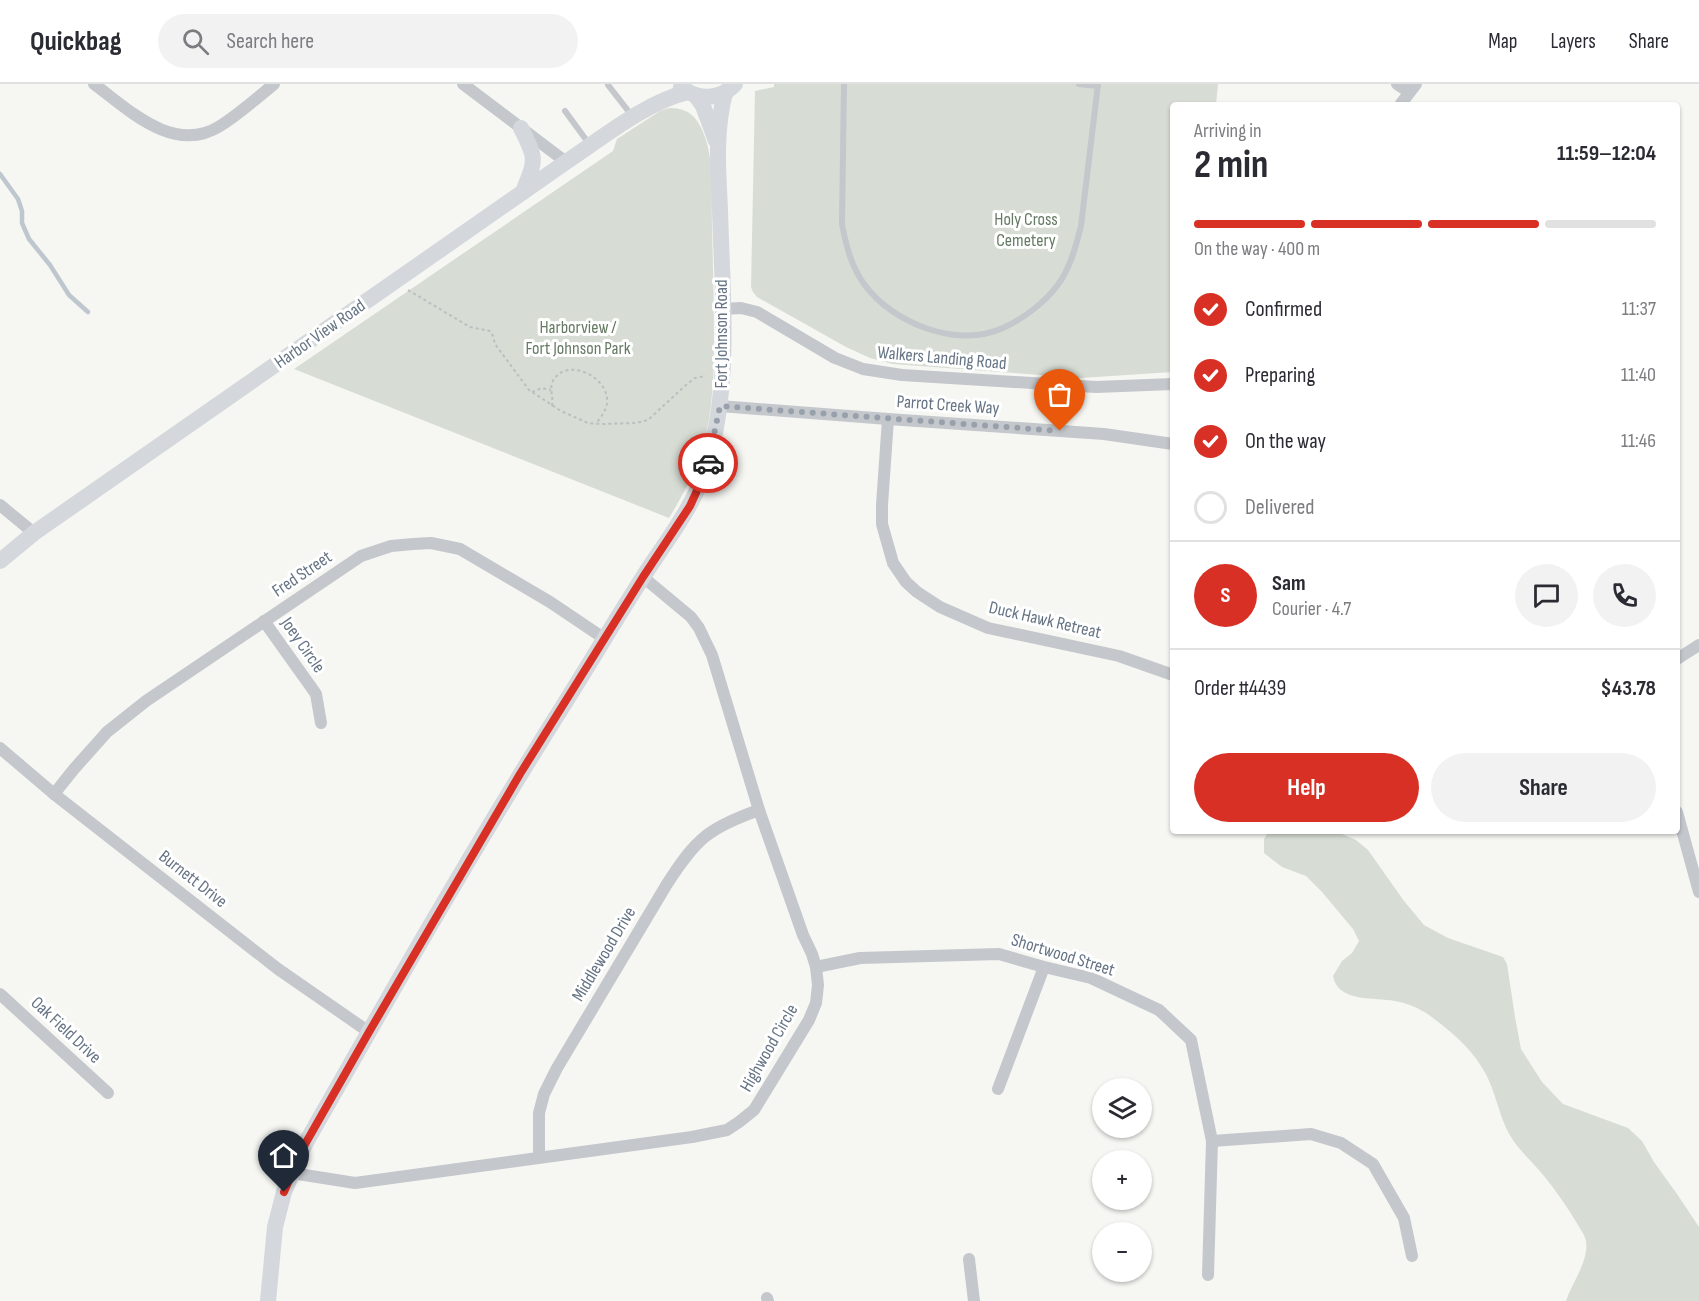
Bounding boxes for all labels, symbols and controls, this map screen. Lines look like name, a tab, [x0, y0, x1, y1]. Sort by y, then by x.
search box	[158, 14, 578, 68]
text: Quickbag	[30, 25, 122, 58]
icon: search	[179, 25, 212, 58]
text: Search here	[227, 28, 314, 55]
text: Map	[1488, 29, 1517, 54]
text: Layers	[1550, 29, 1596, 54]
text: Share	[1629, 29, 1669, 54]
text: Arriving in	[1194, 119, 1262, 143]
text: 11:59–12:04	[1557, 140, 1656, 167]
text: 2 min	[1194, 142, 1268, 189]
park label: Holy Cross Cemetery	[994, 209, 1058, 251]
text: On the way · 400 m	[1194, 237, 1320, 261]
street label: Fort Johnson Road	[711, 280, 732, 388]
icon: check	[1194, 293, 1227, 326]
street label: Harbor View Road	[271, 295, 369, 373]
text: Confirmed	[1245, 296, 1322, 323]
text: 11:37	[1622, 297, 1656, 321]
park label: Harborview / Fort Johnson Park	[525, 317, 631, 359]
street label: Walkers Landing Road	[877, 342, 1007, 374]
icon: check	[1194, 359, 1227, 392]
text: Preparing	[1245, 362, 1315, 389]
text: 11:40	[1621, 363, 1656, 387]
pin	[1034, 369, 1085, 431]
icon: bag	[1043, 378, 1076, 411]
street label: Parrot Creek Way	[896, 391, 1000, 419]
icon: check	[1194, 425, 1227, 458]
text: On the way	[1245, 428, 1326, 455]
text: 11:46	[1621, 429, 1656, 453]
courier	[678, 433, 738, 493]
icon: car	[692, 447, 725, 480]
text: Delivered	[1245, 494, 1314, 521]
street label: Fred Street	[268, 546, 336, 602]
button: chat	[1515, 564, 1578, 627]
button: phone	[1593, 564, 1656, 627]
text: Sam	[1272, 570, 1306, 597]
text: S	[1221, 582, 1230, 609]
street label: Duck Hawk Retreat	[987, 597, 1104, 643]
text: Courier · 4.7	[1272, 597, 1351, 621]
street label: Joey Circle	[276, 612, 330, 677]
text: Order #4439	[1194, 675, 1286, 702]
text: $43.78	[1601, 675, 1656, 702]
button: Help	[1194, 753, 1419, 822]
button: Share	[1431, 753, 1656, 822]
street label: Burnett Drive	[155, 846, 231, 912]
street label: Middlewood Drive	[568, 903, 640, 1005]
street label: Shortwood Street	[1009, 929, 1118, 981]
street label: Oak Field Drive	[27, 992, 105, 1068]
street label: Highwood Circle	[736, 1001, 802, 1095]
map controls	[1092, 1078, 1152, 1282]
button: layers	[1092, 1078, 1152, 1138]
pin	[258, 1130, 309, 1192]
icon: home	[267, 1139, 300, 1172]
button: +	[1092, 1150, 1152, 1210]
button: −	[1092, 1222, 1152, 1282]

